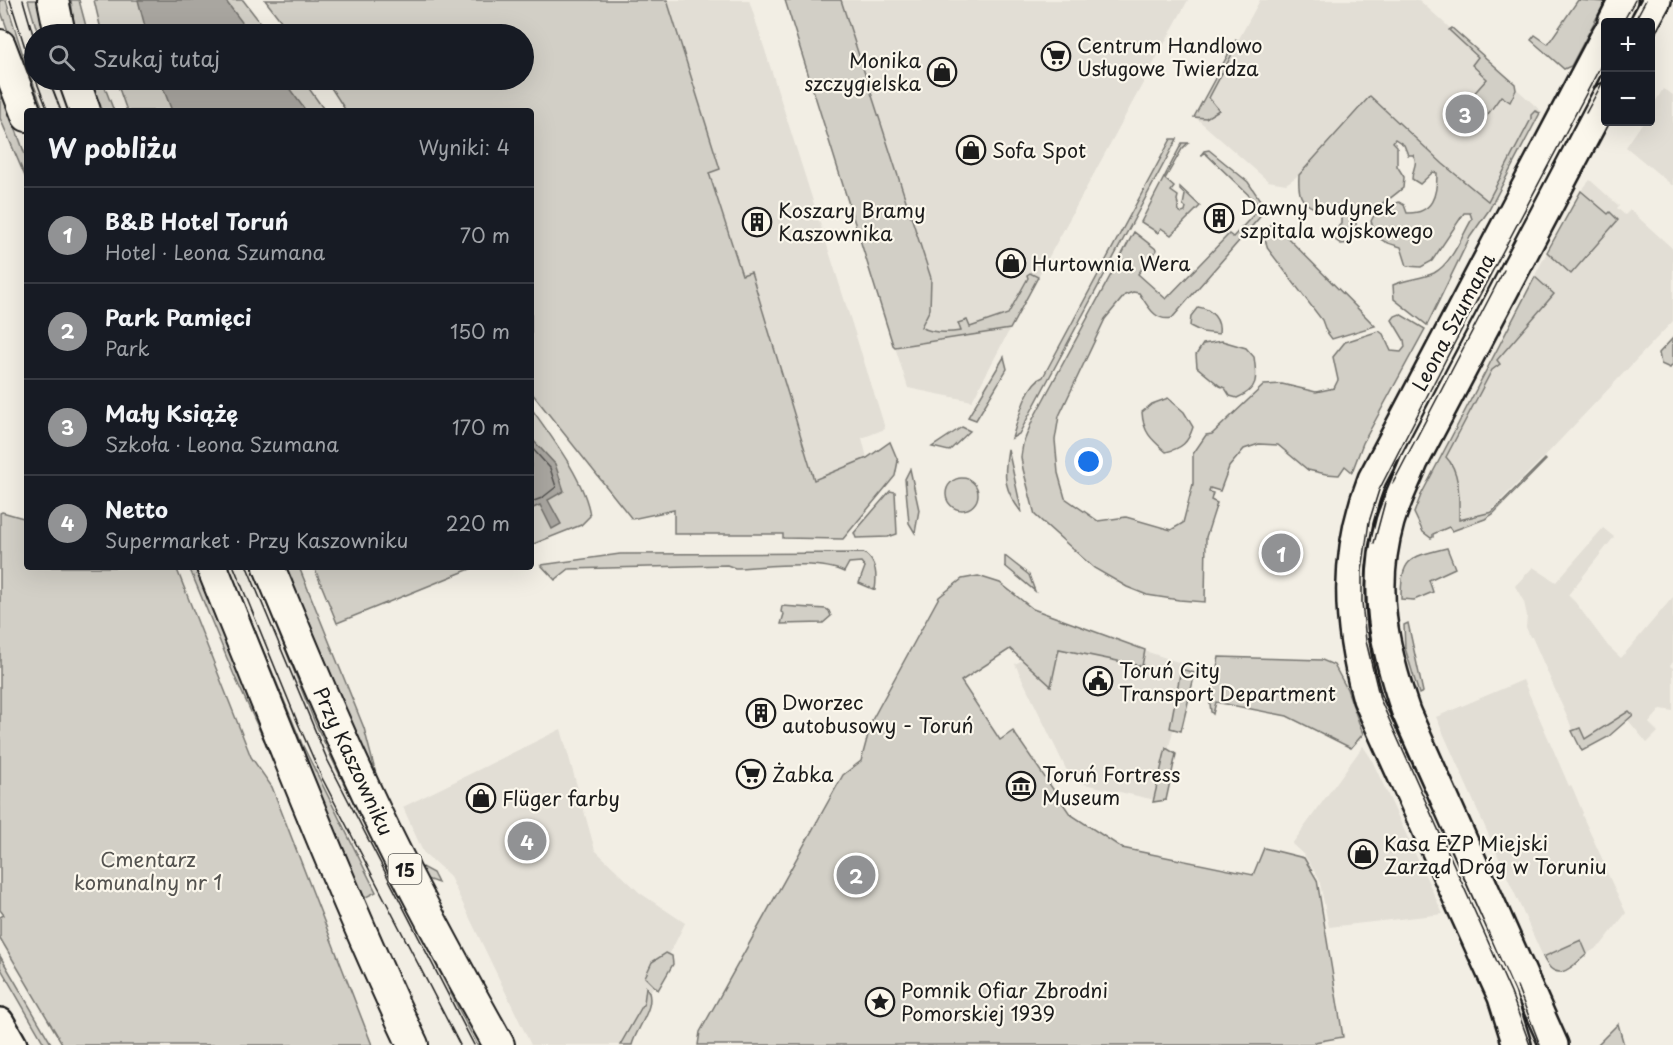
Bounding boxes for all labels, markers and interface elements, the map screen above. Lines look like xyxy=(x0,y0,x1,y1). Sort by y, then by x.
map controls xyxy=(1601,18,1655,126)
button: + xyxy=(1601,18,1655,72)
search box xyxy=(24,24,534,90)
place label: Centrum Handlowo Usługowe Twierdza xyxy=(1077,30,1263,83)
supermarket icon: Centrum Handlowo Usługowe Twierdza xyxy=(1040,40,1072,72)
icon: search xyxy=(45,41,78,74)
text: Szukaj tutaj xyxy=(93,41,220,74)
place label: Monika szczygielska xyxy=(805,45,922,98)
shop icon: Monika szczygielska xyxy=(926,56,958,88)
button: − xyxy=(1601,72,1655,126)
pin: 3 xyxy=(1446,92,1484,136)
text: W pobliżu xyxy=(48,128,177,167)
text: Wyniki: 4 xyxy=(418,132,510,162)
shop icon: Sofa Spot xyxy=(955,134,987,166)
place label: Sofa Spot xyxy=(992,135,1086,165)
place label: Dawny budynek szpitala wojskowego xyxy=(1240,192,1433,245)
place label: Koszary Bramy Kaszownika xyxy=(778,195,926,248)
building icon: Dawny budynek szpitala wojskowego xyxy=(1203,202,1235,234)
text: B&B Hotel Toruń xyxy=(105,204,288,237)
building icon: Koszary Bramy Kaszownika xyxy=(741,206,773,238)
text: 1 xyxy=(63,220,72,250)
text: 70 m xyxy=(460,220,510,250)
text: Hotel · Leona Szumana xyxy=(105,237,325,267)
shop icon: Hurtownia Wera xyxy=(995,247,1027,279)
street label: Leona Szumana xyxy=(1404,247,1502,396)
place label: Hurtownia Wera xyxy=(1032,248,1191,278)
text: Park Pamięci xyxy=(105,300,252,333)
text: 2 xyxy=(60,316,75,346)
text: 150 m xyxy=(450,316,510,346)
text: Park xyxy=(105,333,150,363)
text: Mały Książę xyxy=(105,396,238,429)
text: 3 xyxy=(61,412,74,442)
text: 170 m xyxy=(452,412,510,442)
text: Szkoła · Leona Szumana xyxy=(105,429,339,459)
your location xyxy=(1074,447,1103,476)
text: Netto xyxy=(105,492,168,525)
text: 4 xyxy=(61,508,74,538)
text: 220 m xyxy=(446,508,510,538)
text: Supermarket · Przy Kaszowniku xyxy=(105,525,409,555)
pin: 1 xyxy=(1262,530,1300,576)
place label: Toruń City Transport Department xyxy=(1119,655,1336,708)
public building icon: Toruń City Transport Department xyxy=(1082,665,1114,697)
street label: Przy Kaszowniku xyxy=(306,682,402,840)
place label: Dworzec autobusowy - Toruń xyxy=(782,687,974,740)
building icon: Dworzec autobusowy - Toruń xyxy=(745,697,777,729)
supermarket icon: Żabka xyxy=(735,758,767,790)
place label: Żabka xyxy=(772,759,834,789)
place label: Toruń Fortress Museum xyxy=(1042,759,1180,812)
museum icon: Toruń Fortress Museum xyxy=(1005,770,1037,802)
shop icon: Flüger farby xyxy=(465,782,497,814)
place label: Flüger farby xyxy=(502,783,620,813)
pin: 4 xyxy=(508,818,546,864)
place label: Kasa EZP Miejski Zarząd Dróg w Toruniu xyxy=(1384,828,1607,881)
shop icon: Kasa EZP Miejski Zarząd Dróg w Toruniu xyxy=(1347,838,1379,870)
park label: Cmentarz komunalny nr 1 xyxy=(74,844,222,897)
pin: 2 xyxy=(836,852,876,898)
road number: 15 xyxy=(388,854,422,884)
place label: Pomnik Ofiar Zbrodni Pomorskiej 1939 xyxy=(901,975,1108,1028)
place icon: Pomnik Ofiar Zbrodni Pomorskiej 1939 xyxy=(864,986,896,1018)

